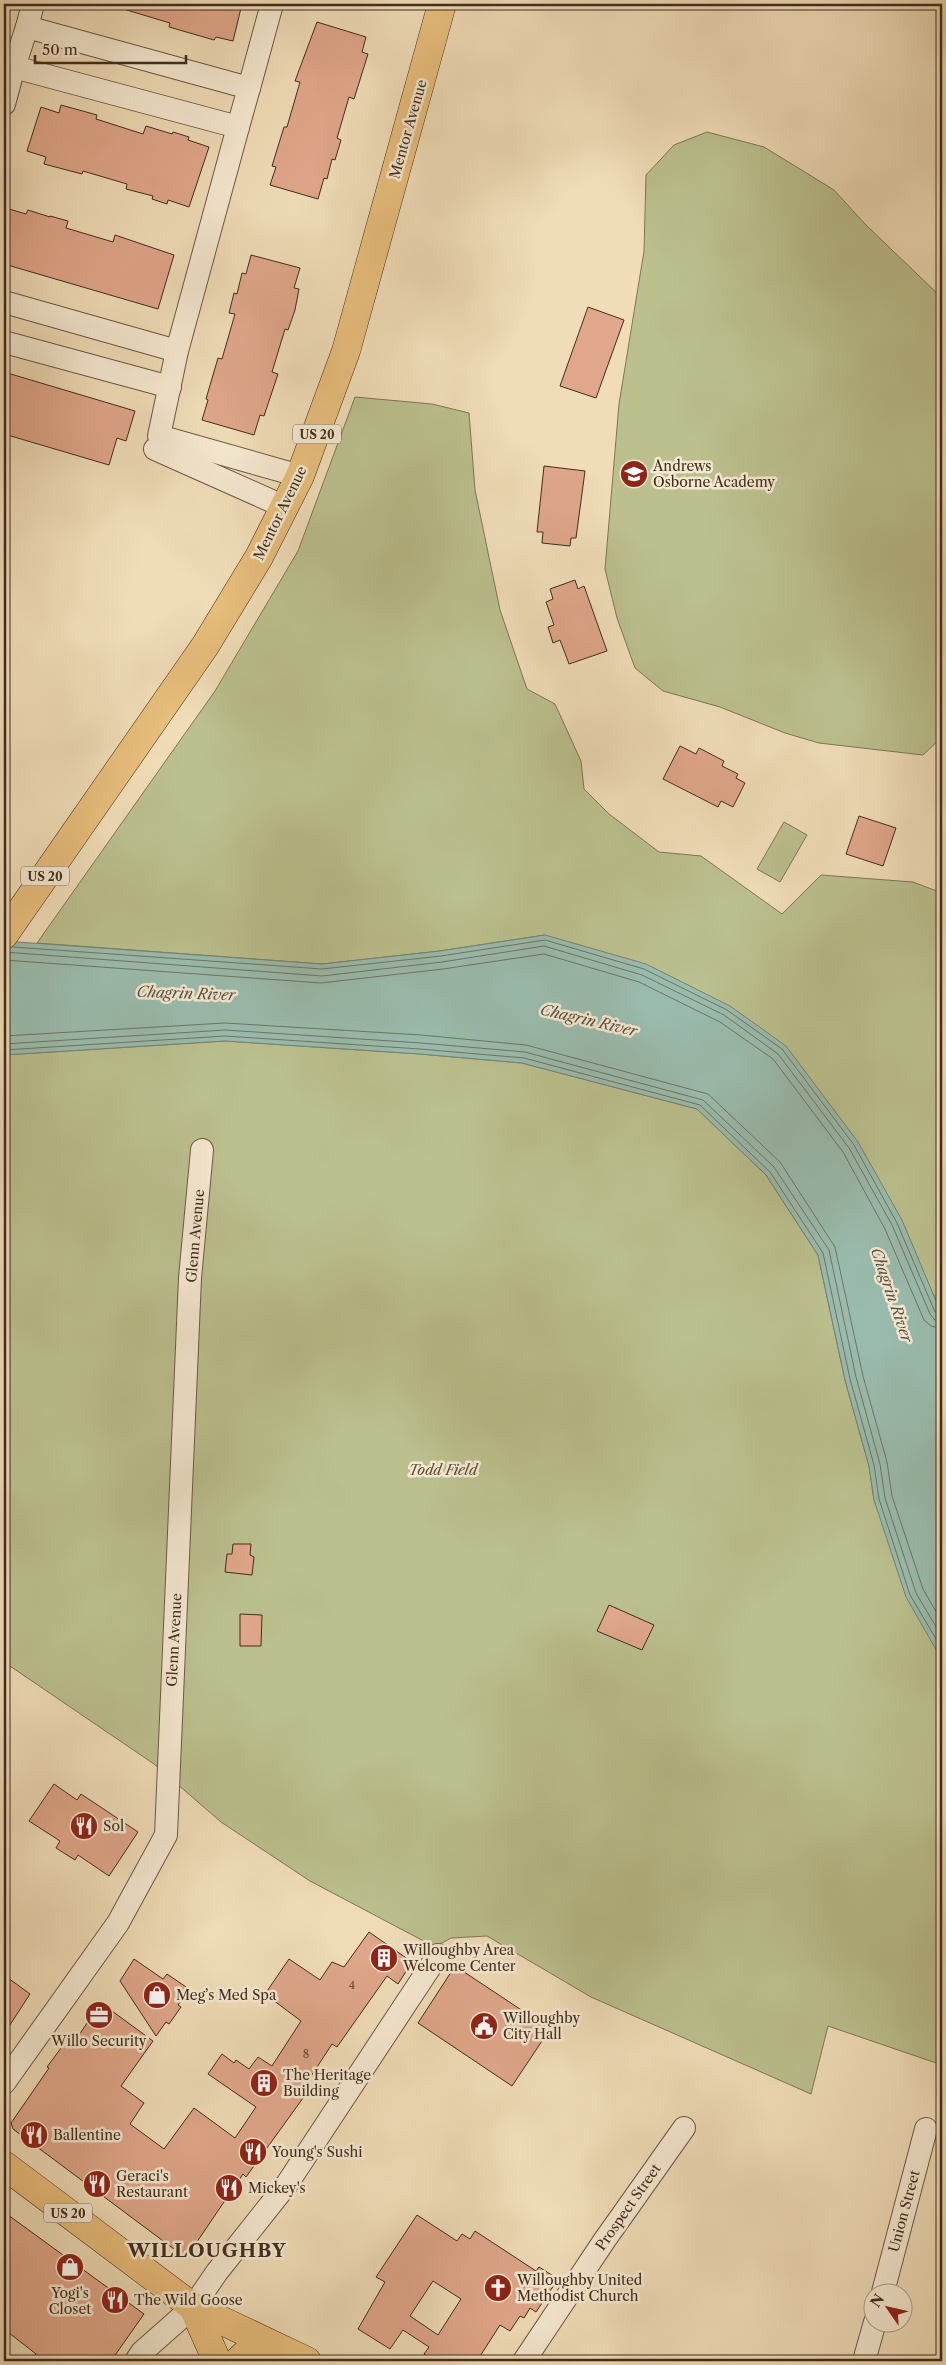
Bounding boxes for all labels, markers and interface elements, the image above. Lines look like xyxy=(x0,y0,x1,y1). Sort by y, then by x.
scale bar xyxy=(35,32,186,64)
text: 50 m xyxy=(42,40,78,59)
street label: Mentor Avenue xyxy=(385,77,431,181)
road number: US 20 xyxy=(293,424,341,444)
place label: Andrews Osborne Academy xyxy=(652,457,775,491)
school or university icon: Andrews Osborne Academy xyxy=(619,459,649,489)
street label: Mentor Avenue xyxy=(249,463,311,563)
road number: US 20 xyxy=(21,866,69,886)
water label: Chagrin River xyxy=(136,982,237,1004)
water label: Chagrin River xyxy=(539,1000,640,1041)
street label: Glenn Avenue xyxy=(182,1188,208,1283)
water label: Chagrin River xyxy=(867,1245,917,1346)
park label: Todd Field xyxy=(409,1461,479,1479)
street label: Glenn Avenue xyxy=(163,1593,185,1687)
restaurant icon: Sol xyxy=(69,1811,99,1841)
place label: Sol xyxy=(103,1817,124,1835)
place label: Willoughby Area Welcome Center xyxy=(402,1941,516,1975)
building icon: Willoughby Area Welcome Center xyxy=(369,1943,399,1973)
house number: 4 xyxy=(349,1978,355,1992)
shop icon: Meg’s Med Spa xyxy=(142,1980,172,2010)
place label: Meg’s Med Spa xyxy=(176,1986,277,2004)
office icon: Willo Security xyxy=(84,2000,114,2030)
place label: Willoughby City Hall xyxy=(502,2009,580,2043)
public building icon: Willoughby City Hall xyxy=(469,2011,499,2041)
place label: Willo Security xyxy=(50,2032,147,2050)
house number: 8 xyxy=(303,2047,309,2061)
place label: The Heritage Building xyxy=(283,2066,371,2100)
building icon: The Heritage Building xyxy=(249,2068,279,2098)
restaurant icon: Ballentine xyxy=(19,2120,49,2150)
place label: Ballentine xyxy=(53,2126,121,2144)
restaurant icon: Young's Sushi xyxy=(238,2137,268,2167)
place label: Young's Sushi xyxy=(271,2143,363,2161)
street label: Prospect Street xyxy=(591,2160,665,2254)
place label: Geraci's Restaurant xyxy=(116,2167,188,2201)
street label: Union Street xyxy=(884,2168,924,2254)
restaurant icon: Geraci's Restaurant xyxy=(82,2169,112,2199)
restaurant icon: Mickey's xyxy=(214,2173,244,2203)
place label: Mickey's xyxy=(248,2179,306,2197)
road number: US 20 xyxy=(44,2204,92,2222)
district label: WILLOUGHBY xyxy=(126,2239,287,2262)
shop icon: Yogi's Closet xyxy=(55,2252,85,2282)
place label: Willoughby United Methodist Church xyxy=(516,2271,643,2305)
church icon: Willoughby United Methodist Church xyxy=(483,2273,513,2303)
north arrow xyxy=(864,2282,914,2332)
place label: Yogi's Closet xyxy=(49,2284,91,2318)
restaurant icon: The Wild Goose xyxy=(100,2285,130,2315)
place label: The Wild Goose xyxy=(134,2291,243,2309)
text: N xyxy=(866,2291,888,2311)

